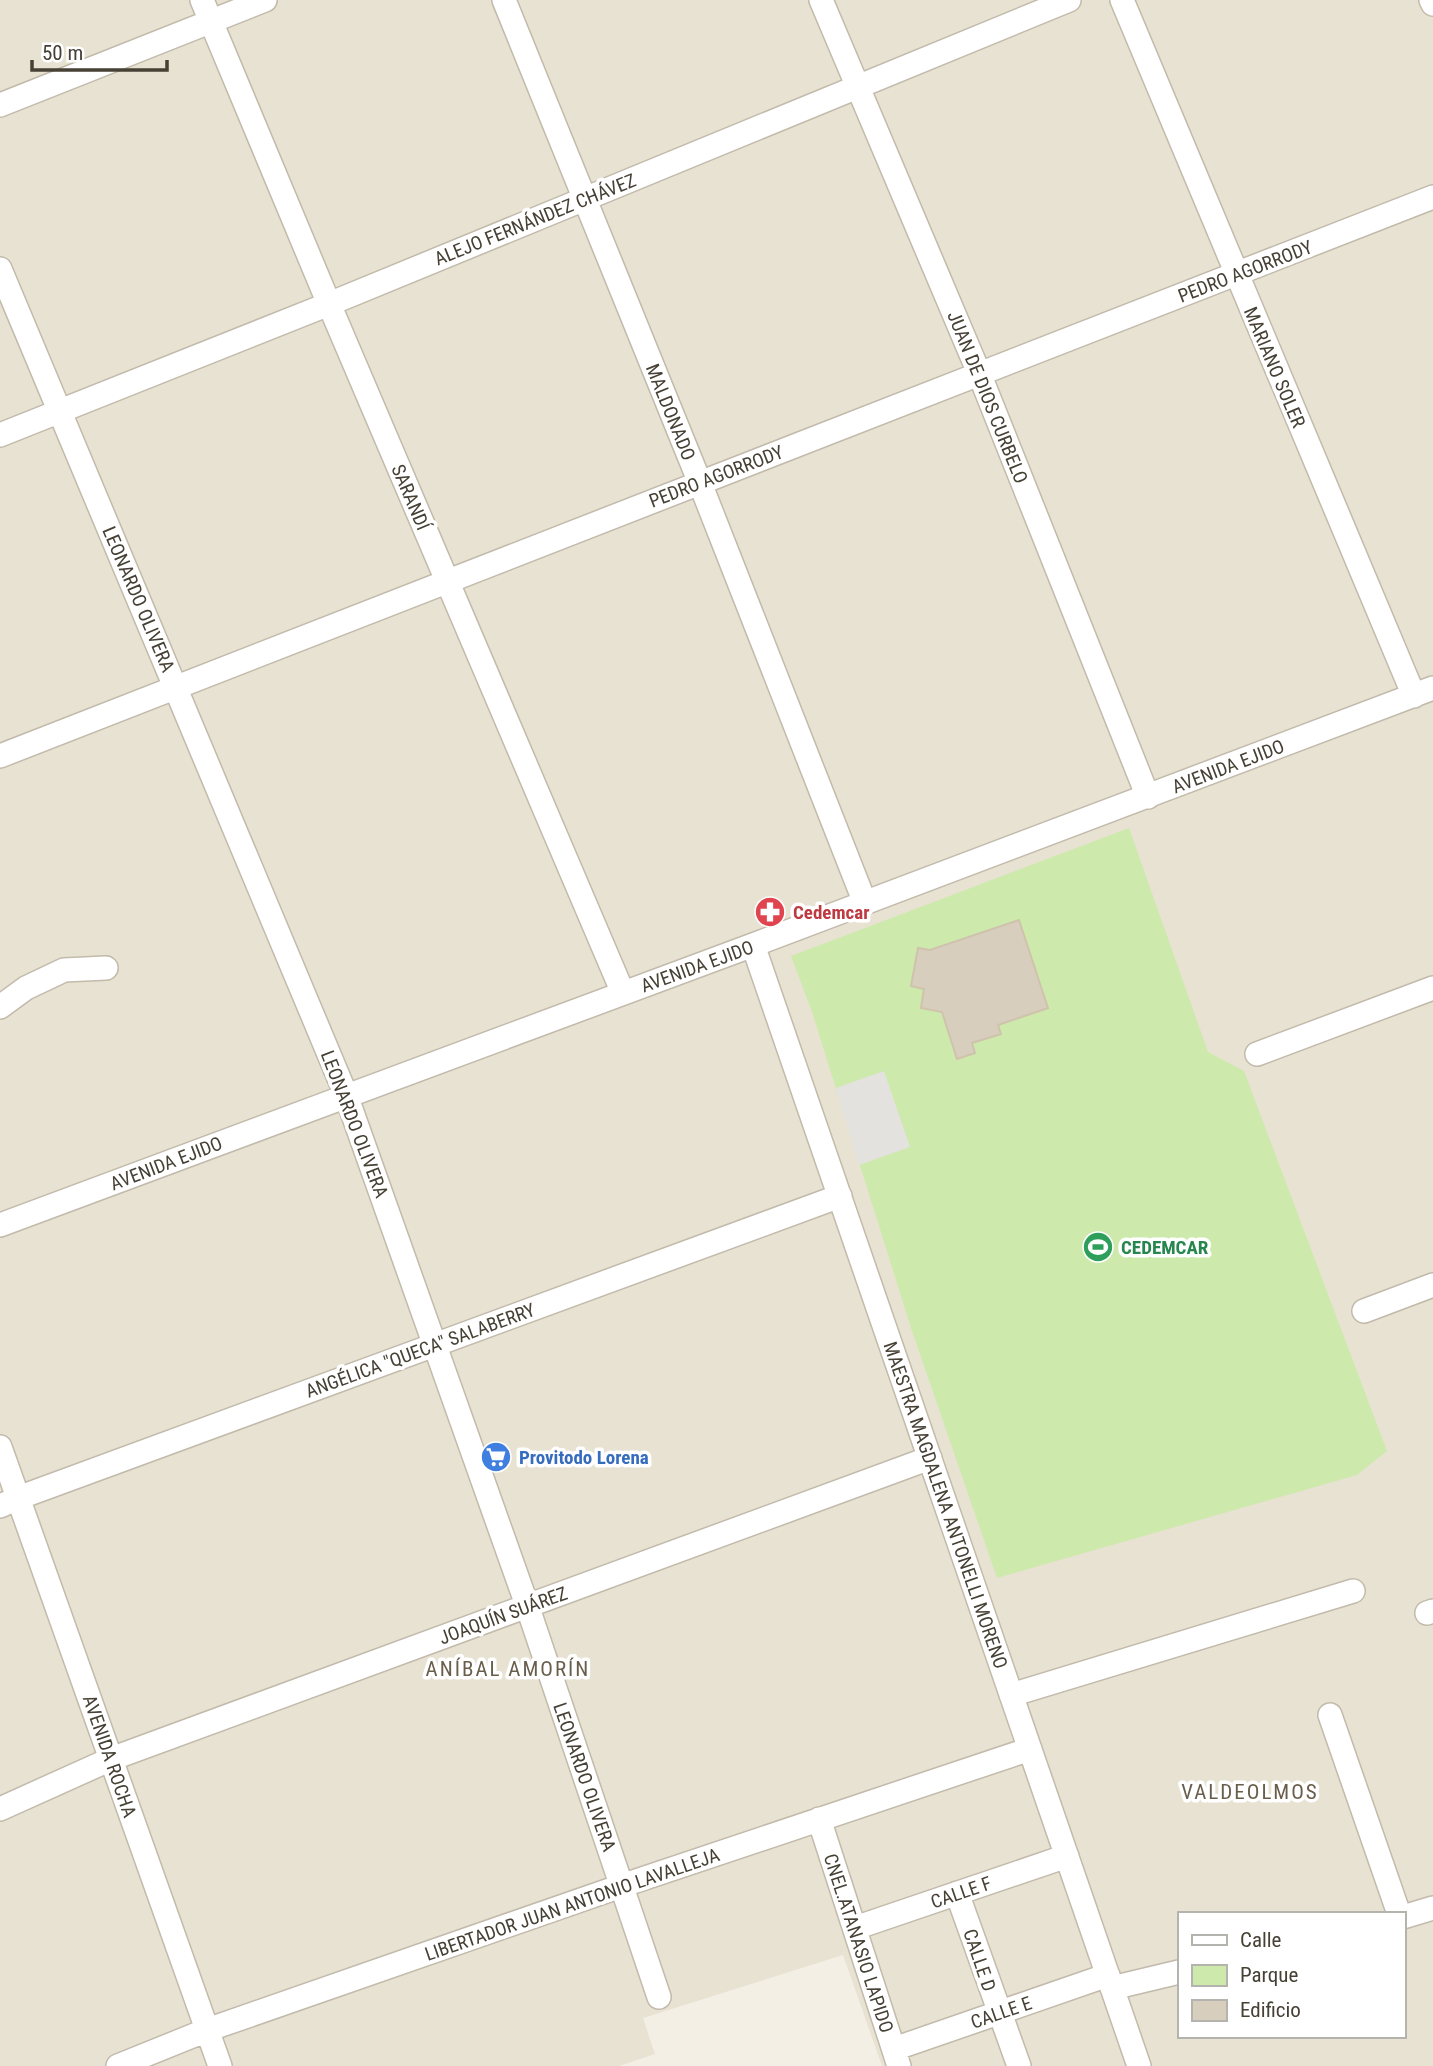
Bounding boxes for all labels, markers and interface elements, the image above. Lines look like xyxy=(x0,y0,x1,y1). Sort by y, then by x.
scale bar xyxy=(32,28,166,72)
text: 50 m xyxy=(42,41,83,65)
street label: ALEJO FERNÁNDEZ CHÁVEZ xyxy=(431,168,639,270)
street label: PEDRO AGORRODY xyxy=(1175,235,1316,308)
street label: MARIANO SOLER xyxy=(1239,303,1310,431)
street label: JUAN DE DIOS CURBELO xyxy=(942,308,1033,487)
street label: MALDONADO xyxy=(641,361,700,464)
street label: PEDRO AGORRODY xyxy=(646,440,787,513)
street label: SARANDÍ xyxy=(386,461,435,535)
street label: LEONARDO OLIVERA xyxy=(98,523,180,675)
street label: AVENIDA EJIDO xyxy=(1169,735,1288,798)
pharmacy icon: Cedemcar xyxy=(753,895,787,929)
place label: Cedemcar xyxy=(793,901,870,924)
street label: AVENIDA EJIDO xyxy=(638,935,757,998)
street label: LEONARDO OLIVERA xyxy=(316,1047,393,1201)
street label: AVENIDA EJIDO xyxy=(107,1132,226,1195)
sports icon: CEDEMCAR xyxy=(1081,1230,1115,1264)
place label: CEDEMCAR xyxy=(1121,1236,1209,1259)
street label: ANGÉLICA "QUECA" SALABERRY xyxy=(302,1298,538,1403)
street label: MAESTRA MAGDALENA ANTONELLI MORENO xyxy=(879,1339,1012,1672)
supermarket icon: Provitodo Lorena xyxy=(479,1440,513,1474)
place label: Provitodo Lorena xyxy=(519,1446,649,1469)
street label: JOAQUÍN SUÁREZ xyxy=(436,1582,571,1649)
district label: ANÍBAL AMORÍN xyxy=(426,1657,590,1681)
street label: AVENIDA ROCHA xyxy=(78,1692,141,1820)
street label: LEONARDO OLIVERA xyxy=(548,1700,621,1855)
district label: VALDEOLMOS xyxy=(1181,1780,1319,1804)
street label: LIBERTADOR JUAN ANTONIO LAVALLEJA xyxy=(422,1843,723,1966)
street label: CNEL.ATANASIO LAPIDO xyxy=(819,1851,898,2036)
street label: CALLE F xyxy=(928,1871,995,1914)
legend xyxy=(1178,1912,1405,2038)
street label: CALLE D xyxy=(958,1926,1001,1994)
text: Calle xyxy=(1240,1928,1282,1952)
text: Parque xyxy=(1240,1963,1298,1987)
street label: CALLE E xyxy=(968,1991,1035,2034)
text: Edificio xyxy=(1240,1998,1301,2022)

